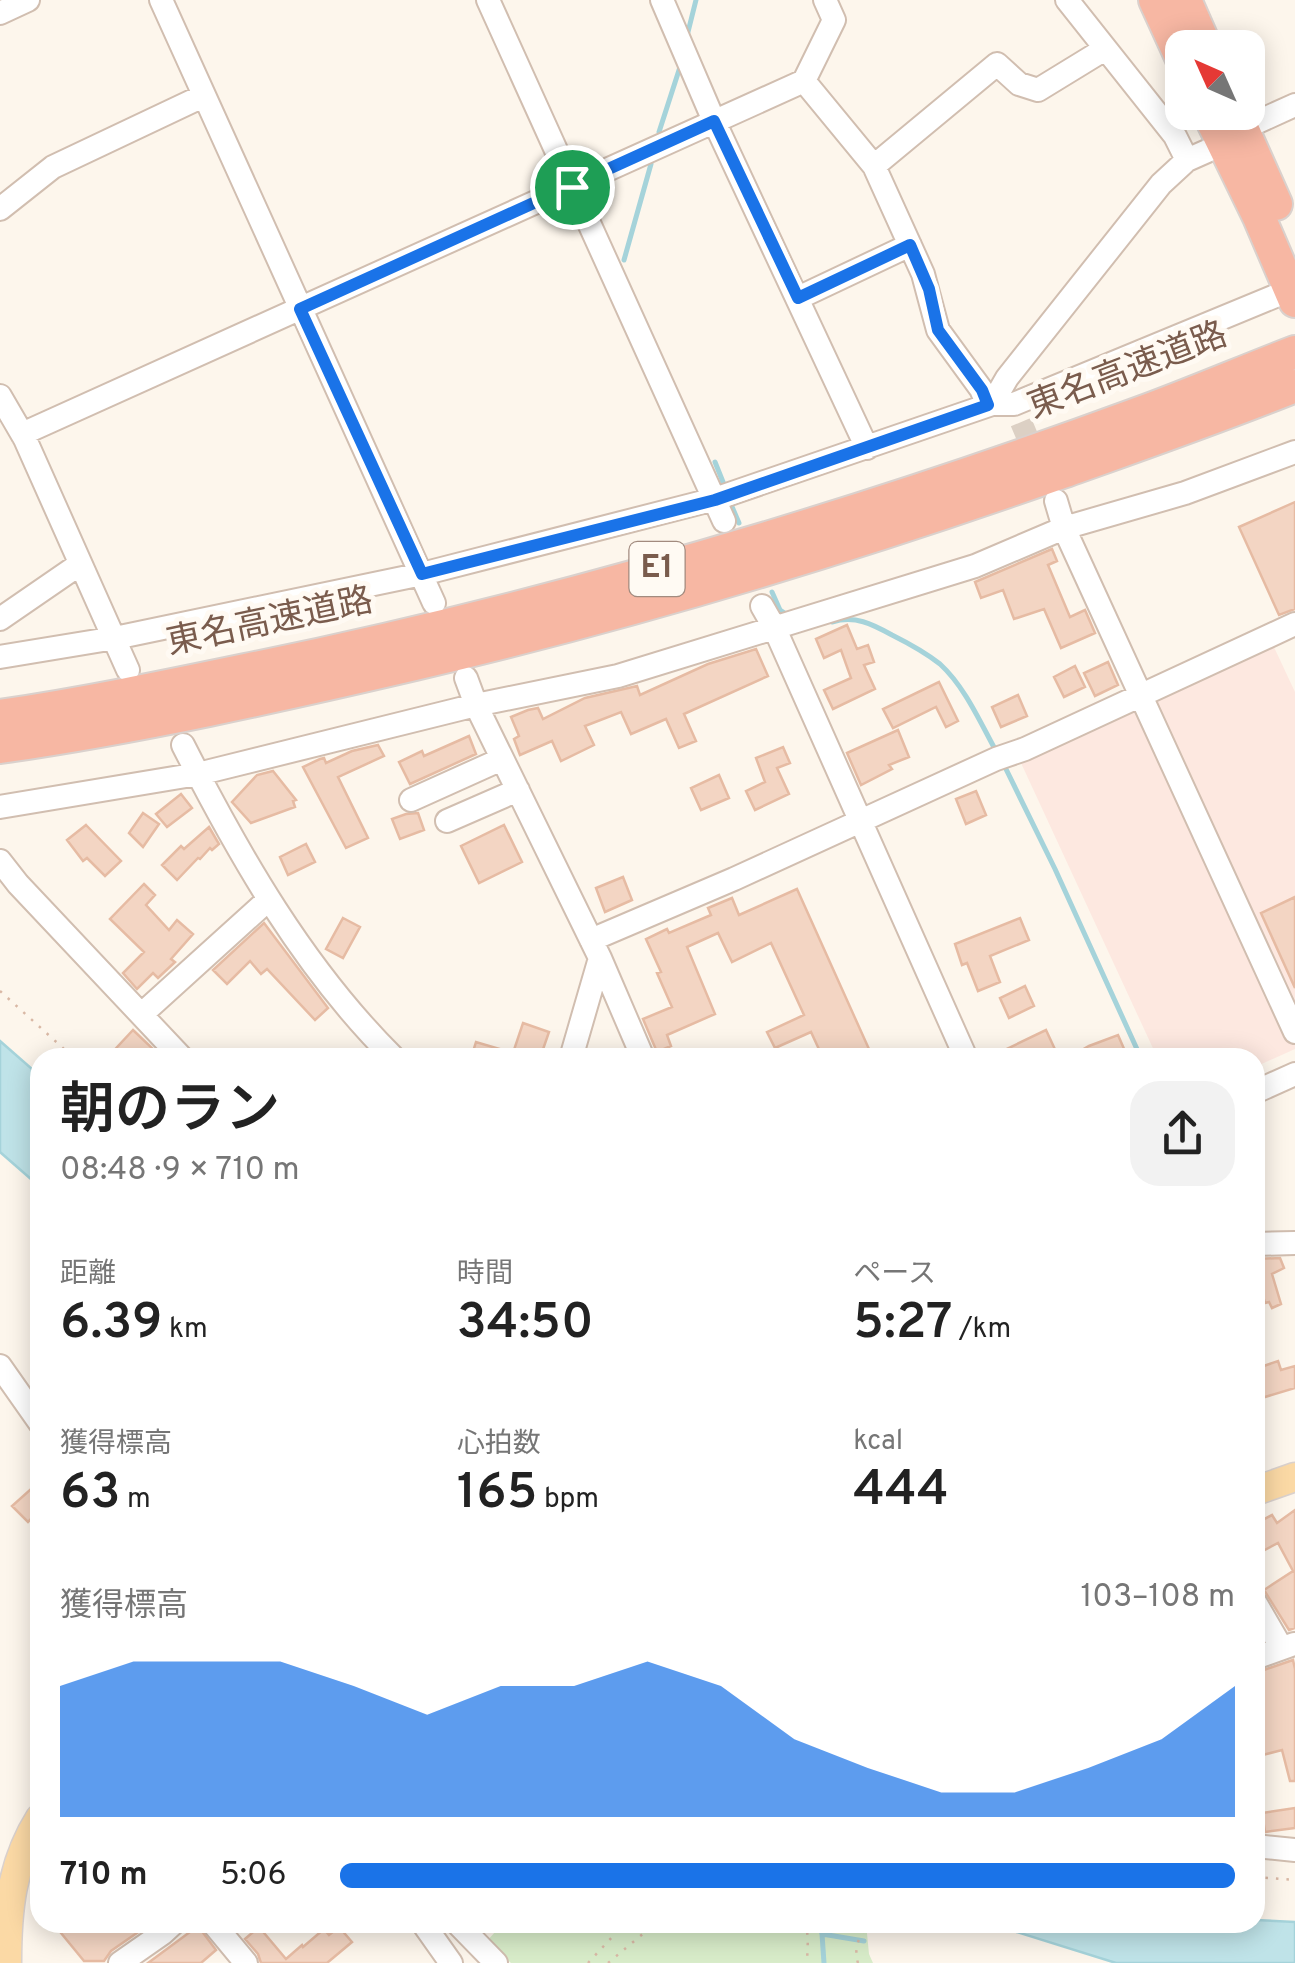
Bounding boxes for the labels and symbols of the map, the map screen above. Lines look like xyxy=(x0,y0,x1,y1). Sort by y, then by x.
north arrow xyxy=(1165,30,1265,130)
pin xyxy=(530,145,615,230)
street label: 東名高速道路 xyxy=(1022,314,1234,430)
road number: E1 xyxy=(630,542,684,596)
street label: 東名高速道路 xyxy=(163,580,377,666)

